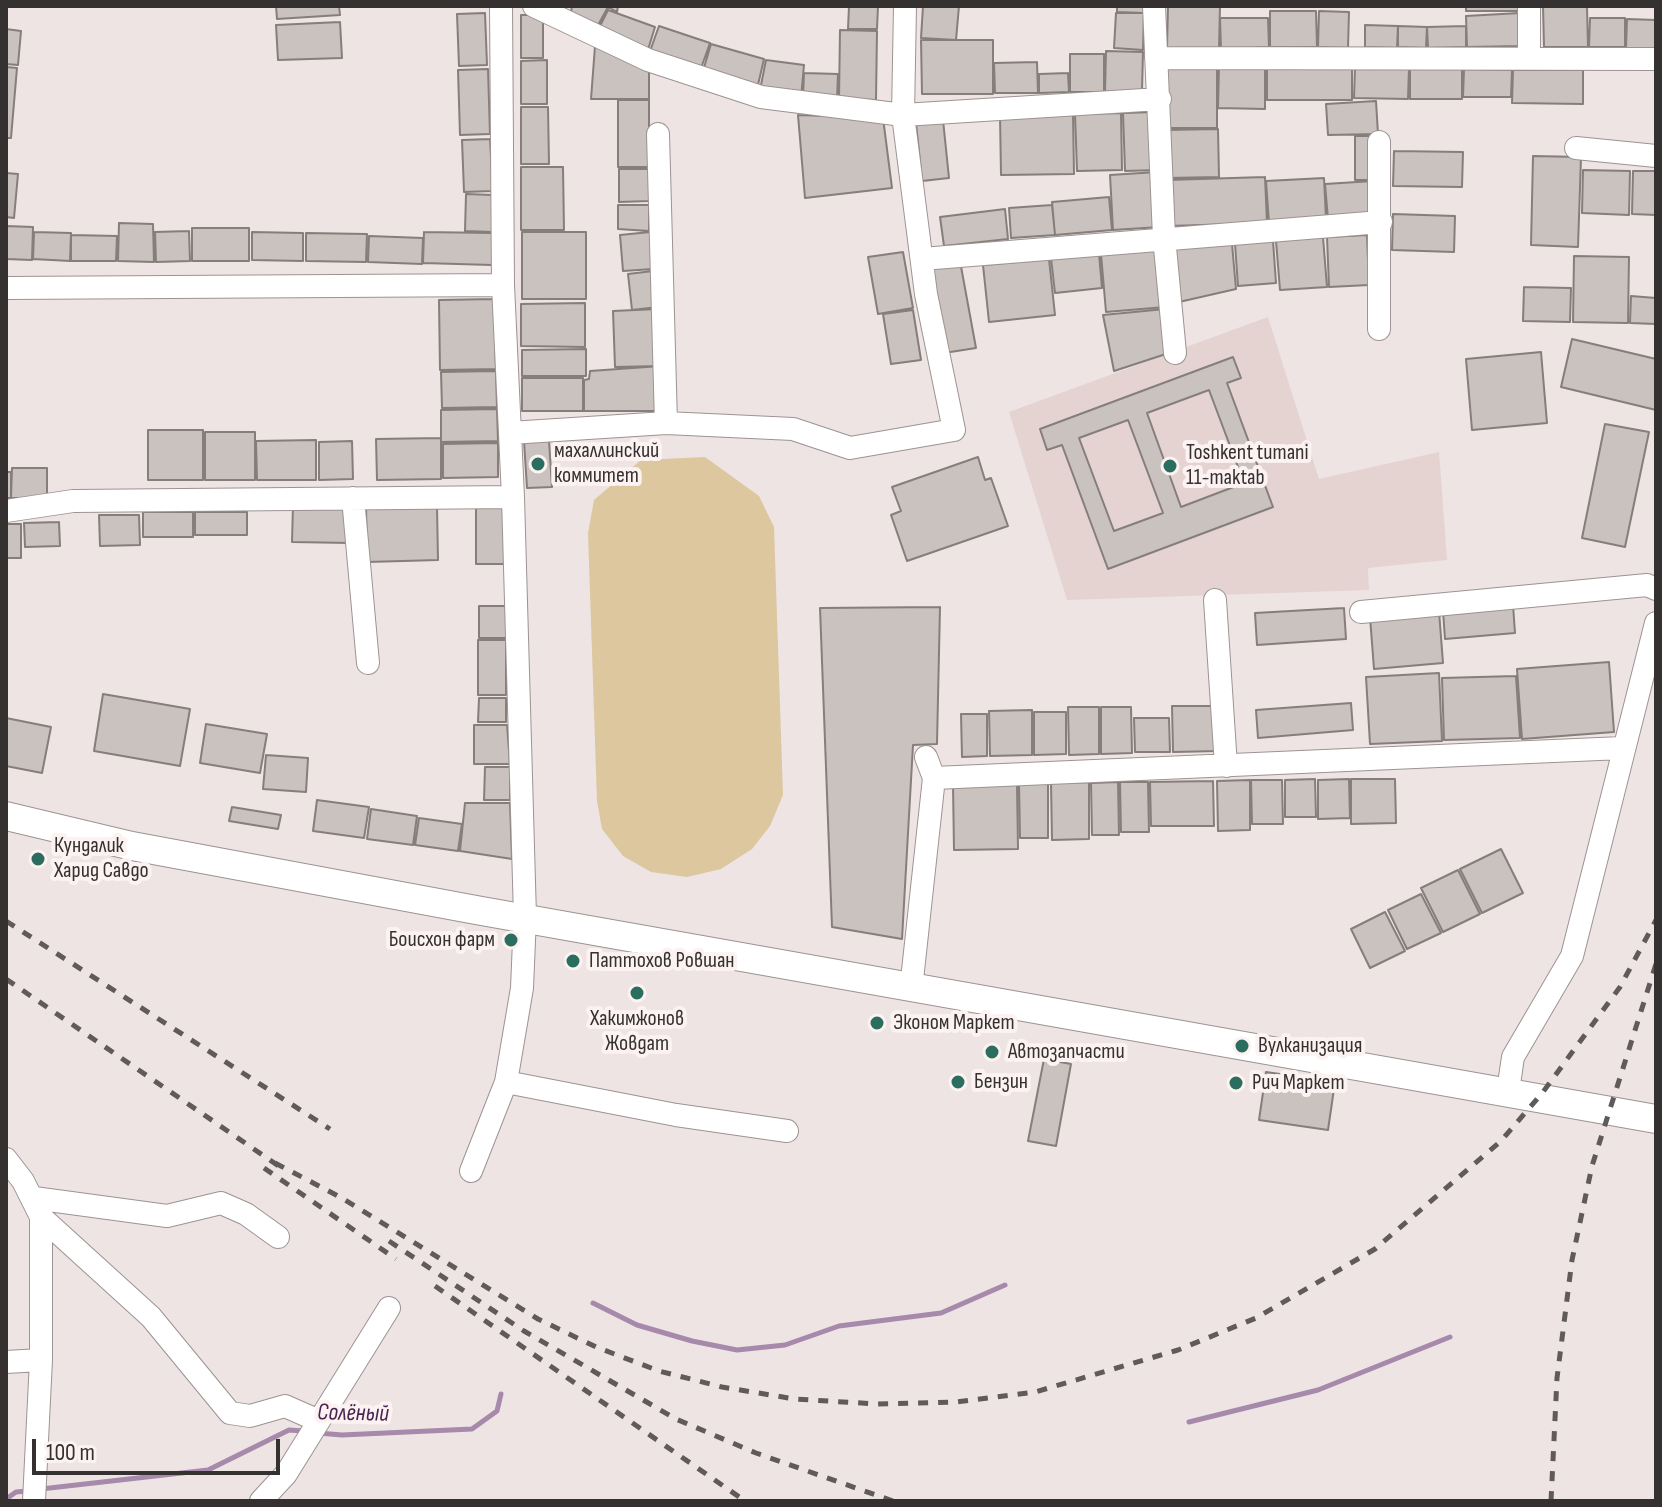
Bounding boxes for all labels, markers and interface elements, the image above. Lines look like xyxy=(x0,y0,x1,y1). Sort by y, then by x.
place label: махаллинский коммитет xyxy=(554,438,659,490)
place label: Toshkent tumani 11-maktab xyxy=(1186,440,1309,492)
marker: махаллинский коммитет xyxy=(529,455,547,473)
marker: Toshkent tumani 11-maktab xyxy=(1161,457,1179,475)
place label: Кундалик Харид Савдо xyxy=(54,833,149,884)
marker: Кундалик Харид Савдо xyxy=(29,850,47,868)
place label: Боисхон фарм xyxy=(389,927,495,953)
marker: Боисхон фарм xyxy=(502,931,520,949)
place label: Паттохов Ровшан xyxy=(589,948,735,974)
marker: Паттохов Ровшан xyxy=(564,952,582,970)
marker: Хакимжонов Жовдат xyxy=(628,984,646,1002)
place label: Хакимжонов Жовдат xyxy=(590,1006,684,1058)
place label: Эконом Маркет xyxy=(893,1010,1015,1036)
marker: Эконом Маркет xyxy=(868,1014,886,1032)
place label: Вулканизация xyxy=(1258,1033,1362,1059)
marker: Вулканизация xyxy=(1233,1037,1251,1055)
place label: Автозапчасти xyxy=(1008,1039,1125,1065)
marker: Автозапчасти xyxy=(983,1043,1001,1061)
place label: Бензин xyxy=(974,1069,1028,1095)
place label: Рич Маркет xyxy=(1252,1070,1345,1096)
marker: Бензин xyxy=(949,1073,967,1091)
marker: Рич Маркет xyxy=(1227,1074,1245,1092)
water label: Солёный xyxy=(317,1399,389,1429)
scale bar xyxy=(36,1423,284,1473)
text: 100 m xyxy=(46,1438,95,1467)

